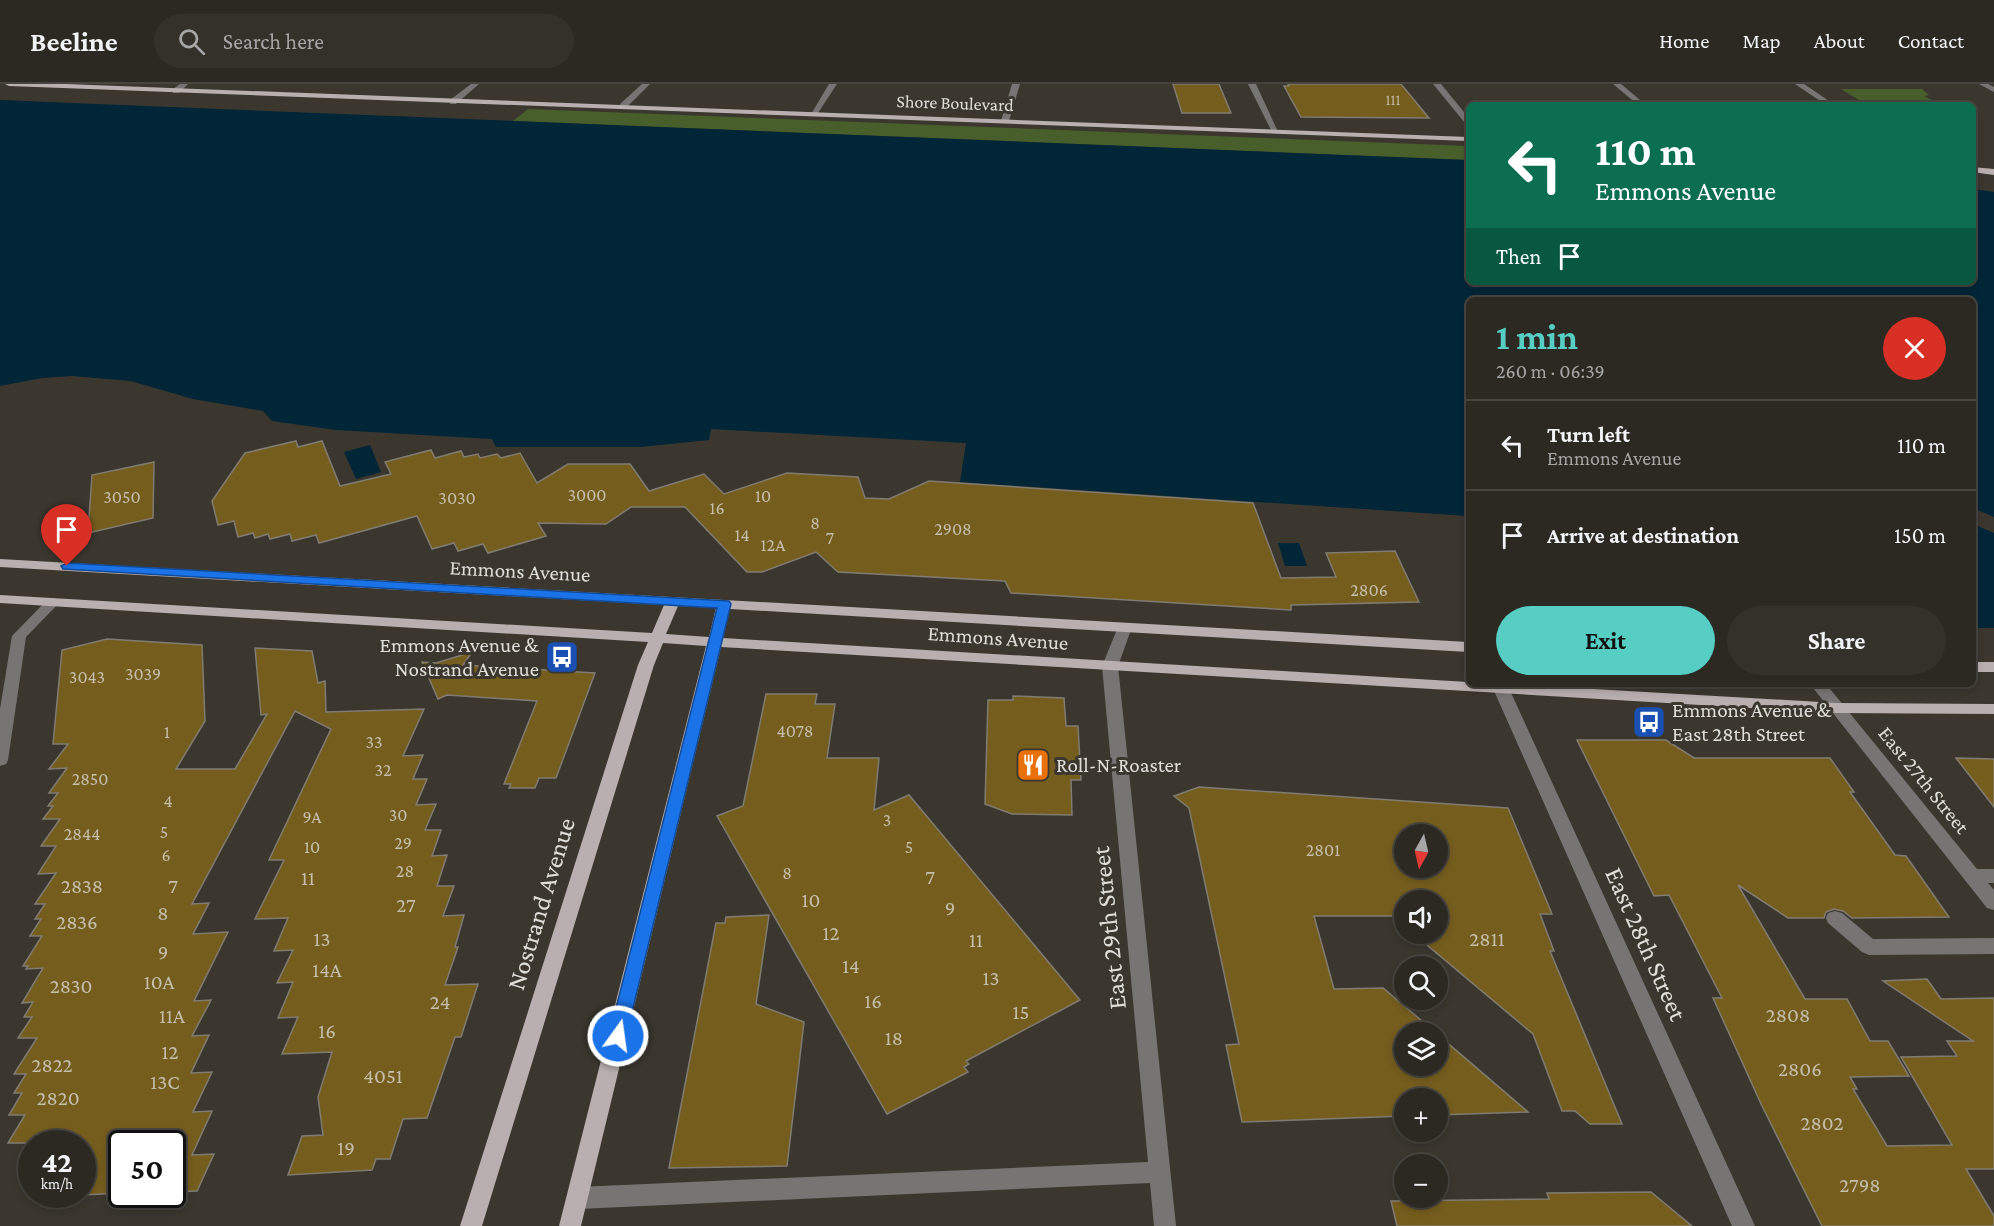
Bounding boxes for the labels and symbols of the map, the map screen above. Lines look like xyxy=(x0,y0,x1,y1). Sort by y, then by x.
street label: Shore Boulevard xyxy=(896,91,1014,115)
house number: 111 xyxy=(1386,92,1400,108)
house number: 3000 xyxy=(567,485,607,505)
house number: 10 xyxy=(755,486,771,506)
house number: 3050 xyxy=(103,487,141,507)
house number: 3030 xyxy=(438,488,476,508)
house number: 16 xyxy=(709,498,725,518)
pin xyxy=(41,504,92,566)
house number: 8 xyxy=(810,513,820,533)
house number: 2908 xyxy=(934,519,972,539)
house number: 14 xyxy=(734,525,750,545)
house number: 7 xyxy=(826,528,834,548)
house number: 12A xyxy=(761,535,786,555)
street label: Emmons Avenue xyxy=(449,555,591,587)
house number: 2806 xyxy=(1350,580,1388,600)
street label: Emmons Avenue xyxy=(927,621,1069,655)
place label: Emmons Avenue & Nostrand Avenue xyxy=(380,633,539,681)
bus stop icon: Emmons Avenue & Nostrand Avenue xyxy=(544,639,580,675)
house number: 3039 xyxy=(125,664,161,684)
house number: 3043 xyxy=(69,667,105,687)
place label: Emmons Avenue & East 28th Street xyxy=(1672,698,1832,746)
bus stop icon: Emmons Avenue & East 28th Street xyxy=(1631,704,1667,740)
house number: 4078 xyxy=(777,721,813,741)
house number: 1 xyxy=(164,722,170,742)
street label: East 27th Street xyxy=(1873,722,1975,839)
house number: 33 xyxy=(366,732,383,752)
restaurant icon: Roll-N-Roaster xyxy=(1015,747,1051,783)
place label: Roll-N-Roaster xyxy=(1056,753,1182,777)
house number: 32 xyxy=(374,760,392,780)
house number: 2850 xyxy=(72,769,108,789)
house number: 4 xyxy=(163,791,173,811)
house number: 30 xyxy=(389,805,407,825)
house number: 9A xyxy=(302,807,322,827)
house number: 3 xyxy=(883,810,891,830)
street label: Nostrand Avenue xyxy=(501,814,581,994)
house number: 5 xyxy=(160,822,168,842)
house number: 2844 xyxy=(64,824,100,844)
north arrow xyxy=(1394,824,1448,878)
house number: 29 xyxy=(394,833,412,853)
house number: 10 xyxy=(304,837,320,857)
house number: 5 xyxy=(905,837,913,857)
house number: 2801 xyxy=(1306,840,1340,860)
house number: 6 xyxy=(161,845,171,865)
street label: East 29th Street xyxy=(1086,845,1132,1011)
house number: 28 xyxy=(396,861,414,881)
house number: 8 xyxy=(782,863,792,883)
street label: East 28th Street xyxy=(1599,863,1693,1025)
house number: 7 xyxy=(925,865,935,889)
house number: 11 xyxy=(301,866,315,890)
house number: 2838 xyxy=(61,874,103,898)
house number: 7 xyxy=(168,874,178,898)
house number: 10 xyxy=(802,888,820,912)
house number: 27 xyxy=(396,893,416,917)
house number: 9 xyxy=(945,896,955,920)
house number: 8 xyxy=(157,901,169,925)
house number: 2836 xyxy=(56,910,98,934)
house number: 12 xyxy=(823,921,839,945)
house number: 13 xyxy=(314,927,330,951)
house number: 2811 xyxy=(1469,927,1505,951)
house number: 11 xyxy=(969,928,983,952)
house number: 9 xyxy=(158,940,168,964)
house number: 14 xyxy=(842,954,860,978)
house number: 14A xyxy=(312,958,342,982)
house number: 13 xyxy=(983,966,999,990)
house number: 10A xyxy=(144,970,174,994)
house number: 2830 xyxy=(50,974,92,998)
house number: 16 xyxy=(864,989,882,1013)
house number: 24 xyxy=(430,990,450,1014)
house number: 15 xyxy=(1013,1000,1029,1024)
house number: 2808 xyxy=(1766,1003,1810,1027)
house number: 11A xyxy=(159,1004,185,1028)
position arrow xyxy=(586,1004,650,1068)
house number: 16 xyxy=(318,1019,336,1043)
house number: 18 xyxy=(885,1026,903,1050)
house number: 12 xyxy=(162,1040,178,1064)
house number: 2822 xyxy=(31,1053,73,1077)
house number: 2806 xyxy=(1778,1057,1822,1081)
house number: 4051 xyxy=(363,1064,403,1088)
house number: 13C xyxy=(150,1070,180,1094)
house number: 2820 xyxy=(36,1086,80,1110)
house number: 2802 xyxy=(1801,1111,1843,1135)
speed limit sign: 50 xyxy=(108,1130,186,1208)
house number: 19 xyxy=(337,1136,355,1160)
house number: 2798 xyxy=(1839,1173,1881,1197)

